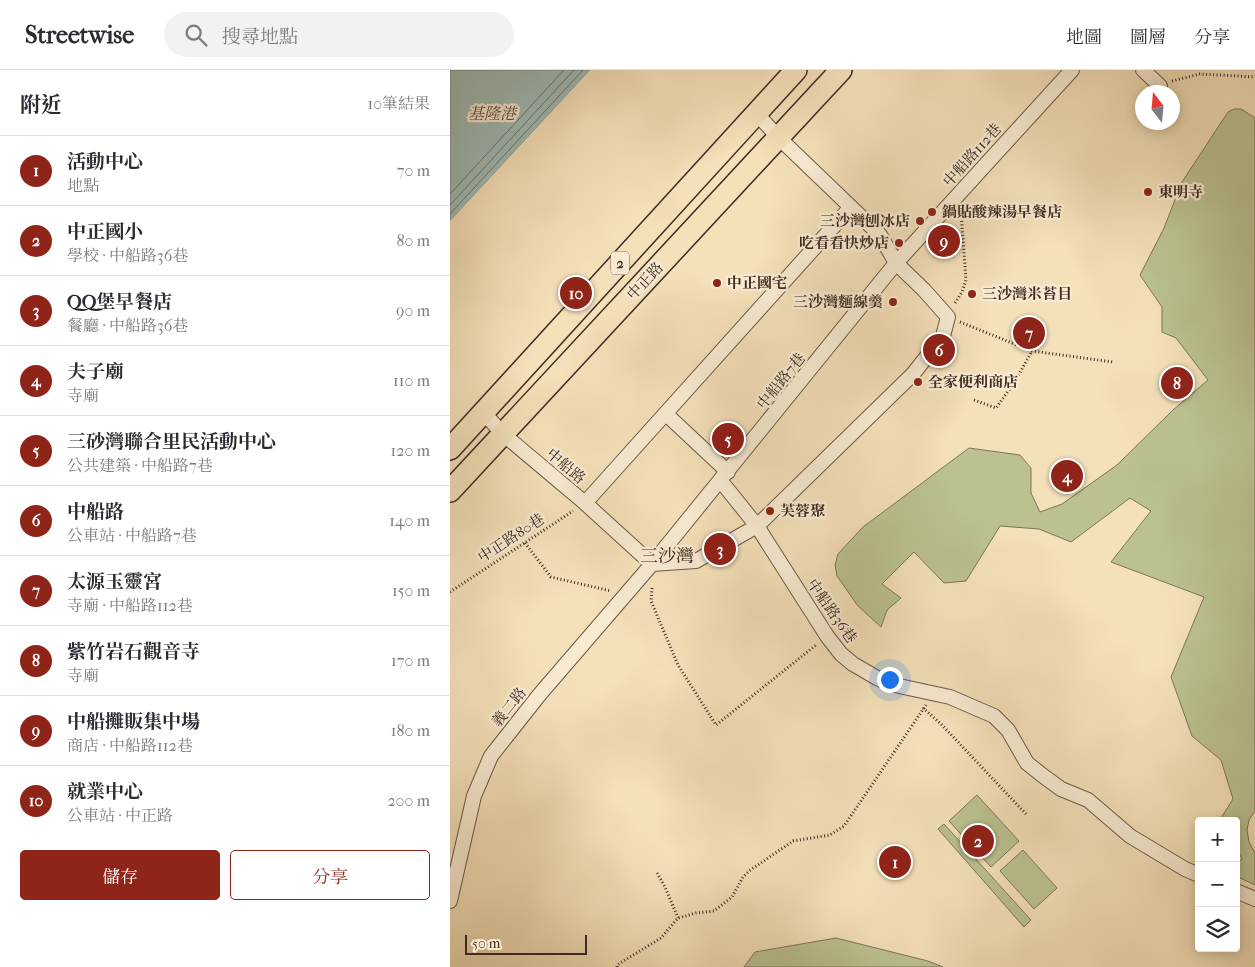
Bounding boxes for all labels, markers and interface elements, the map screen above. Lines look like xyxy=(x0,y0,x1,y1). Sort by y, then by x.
search box xyxy=(164,12,514,57)
text: Streetwise xyxy=(25,21,134,49)
icon: search xyxy=(182,21,210,49)
text: 搜尋地點 xyxy=(222,26,298,48)
text: 地圖 xyxy=(1066,27,1102,48)
text: 圖層 xyxy=(1130,27,1166,48)
text: 分享 xyxy=(1194,27,1230,48)
north arrow xyxy=(1135,85,1180,130)
text: 附近 xyxy=(20,93,62,117)
text: 10筆結果 xyxy=(368,94,430,113)
water label: 基隆港 xyxy=(468,104,518,123)
street label: 中船路112巷 xyxy=(939,120,1005,190)
text: 活動中心 xyxy=(67,151,143,173)
text: 1 xyxy=(33,161,39,180)
text: 70 m xyxy=(397,161,430,180)
text: 地點 xyxy=(67,176,99,195)
place label: 東明寺 xyxy=(1158,183,1203,201)
marker: 東明寺 xyxy=(1142,186,1154,198)
place label: 鍋貼酸辣湯早餐店 xyxy=(942,203,1062,221)
marker: 鍋貼酸辣湯早餐店 xyxy=(926,206,938,218)
place label: 三沙灣刨冰店 xyxy=(820,212,910,230)
marker: 三沙灣刨冰店 xyxy=(914,215,926,227)
text: 中正國小 xyxy=(67,221,143,243)
pin: 9 xyxy=(928,222,960,260)
text: 2 xyxy=(32,231,40,250)
text: 80 m xyxy=(396,231,430,250)
place label: 吃看看快炒店 xyxy=(799,234,889,252)
marker: 吃看看快炒店 xyxy=(893,237,905,249)
text: 學校 · 中船路36巷 xyxy=(67,246,188,265)
road number: 2 xyxy=(611,252,629,274)
street label: 中正路 xyxy=(623,258,667,304)
pin: 10 xyxy=(560,274,592,312)
place label: 中正國宅 xyxy=(727,274,787,292)
marker: 中正國宅 xyxy=(711,277,723,289)
place label: 三沙灣米苔目 xyxy=(982,285,1072,303)
marker: 三沙灣米苔目 xyxy=(966,288,978,300)
text: QQ堡早餐店 xyxy=(67,291,172,313)
place label: 三沙灣麵線羹 xyxy=(793,293,883,311)
marker: 三沙灣麵線羹 xyxy=(887,296,899,308)
text: 3 xyxy=(33,301,39,320)
text: 90 m xyxy=(396,301,430,320)
pin: 7 xyxy=(1013,314,1045,352)
text: 餐廳 · 中船路36巷 xyxy=(67,316,188,335)
pin: 6 xyxy=(923,331,955,369)
street label: 中船路7巷 xyxy=(753,349,809,413)
text: 夫子廟 xyxy=(67,361,124,383)
pin: 8 xyxy=(1161,364,1193,402)
text: 4 xyxy=(31,371,41,390)
text: 110 m xyxy=(393,371,430,390)
place label: 全家便利商店 xyxy=(928,373,1018,391)
marker: 全家便利商店 xyxy=(912,376,924,388)
text: 寺廟 xyxy=(67,386,99,405)
pin: 5 xyxy=(712,420,744,458)
text: 三砂灣聯合里民活動中心 xyxy=(67,431,276,453)
text: 5 xyxy=(33,441,39,460)
text: 120 m xyxy=(391,441,430,460)
street label: 中船路 xyxy=(543,445,589,487)
text: 公共建築 · 中船路7巷 xyxy=(67,456,213,475)
pin: 4 xyxy=(1051,457,1083,495)
text: 中船路 xyxy=(67,501,124,523)
place label: 芙蓉聚 xyxy=(780,502,826,520)
marker: 芙蓉聚 xyxy=(764,505,776,517)
street label: 中正路80巷 xyxy=(474,510,548,566)
text: 6 xyxy=(32,511,40,530)
text: 140 m xyxy=(389,511,430,530)
text: 公車站 · 中船路7巷 xyxy=(67,526,197,545)
pin: 3 xyxy=(704,530,736,568)
district label: 三沙灣 xyxy=(640,546,694,567)
text: 太源玉靈宮 xyxy=(67,571,162,593)
street label: 中船路36巷 xyxy=(803,575,861,647)
text: 7 xyxy=(32,581,40,600)
text: 150 m xyxy=(392,581,430,600)
text: 寺廟 · 中船路112巷 xyxy=(67,596,193,615)
text: 紫竹岩石觀音寺 xyxy=(67,641,200,663)
text: 8 xyxy=(32,651,40,670)
text: 170 m xyxy=(391,651,430,670)
text: 寺廟 xyxy=(67,666,99,685)
your location xyxy=(877,667,903,693)
street label: 義二路 xyxy=(488,684,530,730)
text: 中船攤販集中場 xyxy=(67,711,200,733)
text: 9 xyxy=(32,721,40,740)
text: 180 m xyxy=(391,721,430,740)
text: 商店 · 中船路112巷 xyxy=(67,736,193,755)
text: 就業中心 xyxy=(67,781,143,803)
text: 10 xyxy=(29,791,43,810)
text: 200 m xyxy=(387,791,430,810)
text: 公車站 · 中正路 xyxy=(67,806,173,825)
map controls xyxy=(1195,817,1240,952)
button: + xyxy=(1195,817,1240,862)
pin: 2 xyxy=(962,822,994,860)
pin: 1 xyxy=(879,843,911,881)
button: 儲存 xyxy=(20,850,220,900)
button: 分享 xyxy=(230,850,430,900)
button: − xyxy=(1195,862,1240,907)
button: layers xyxy=(1195,907,1240,952)
scale bar xyxy=(465,932,588,955)
text: 50 m xyxy=(472,935,500,952)

